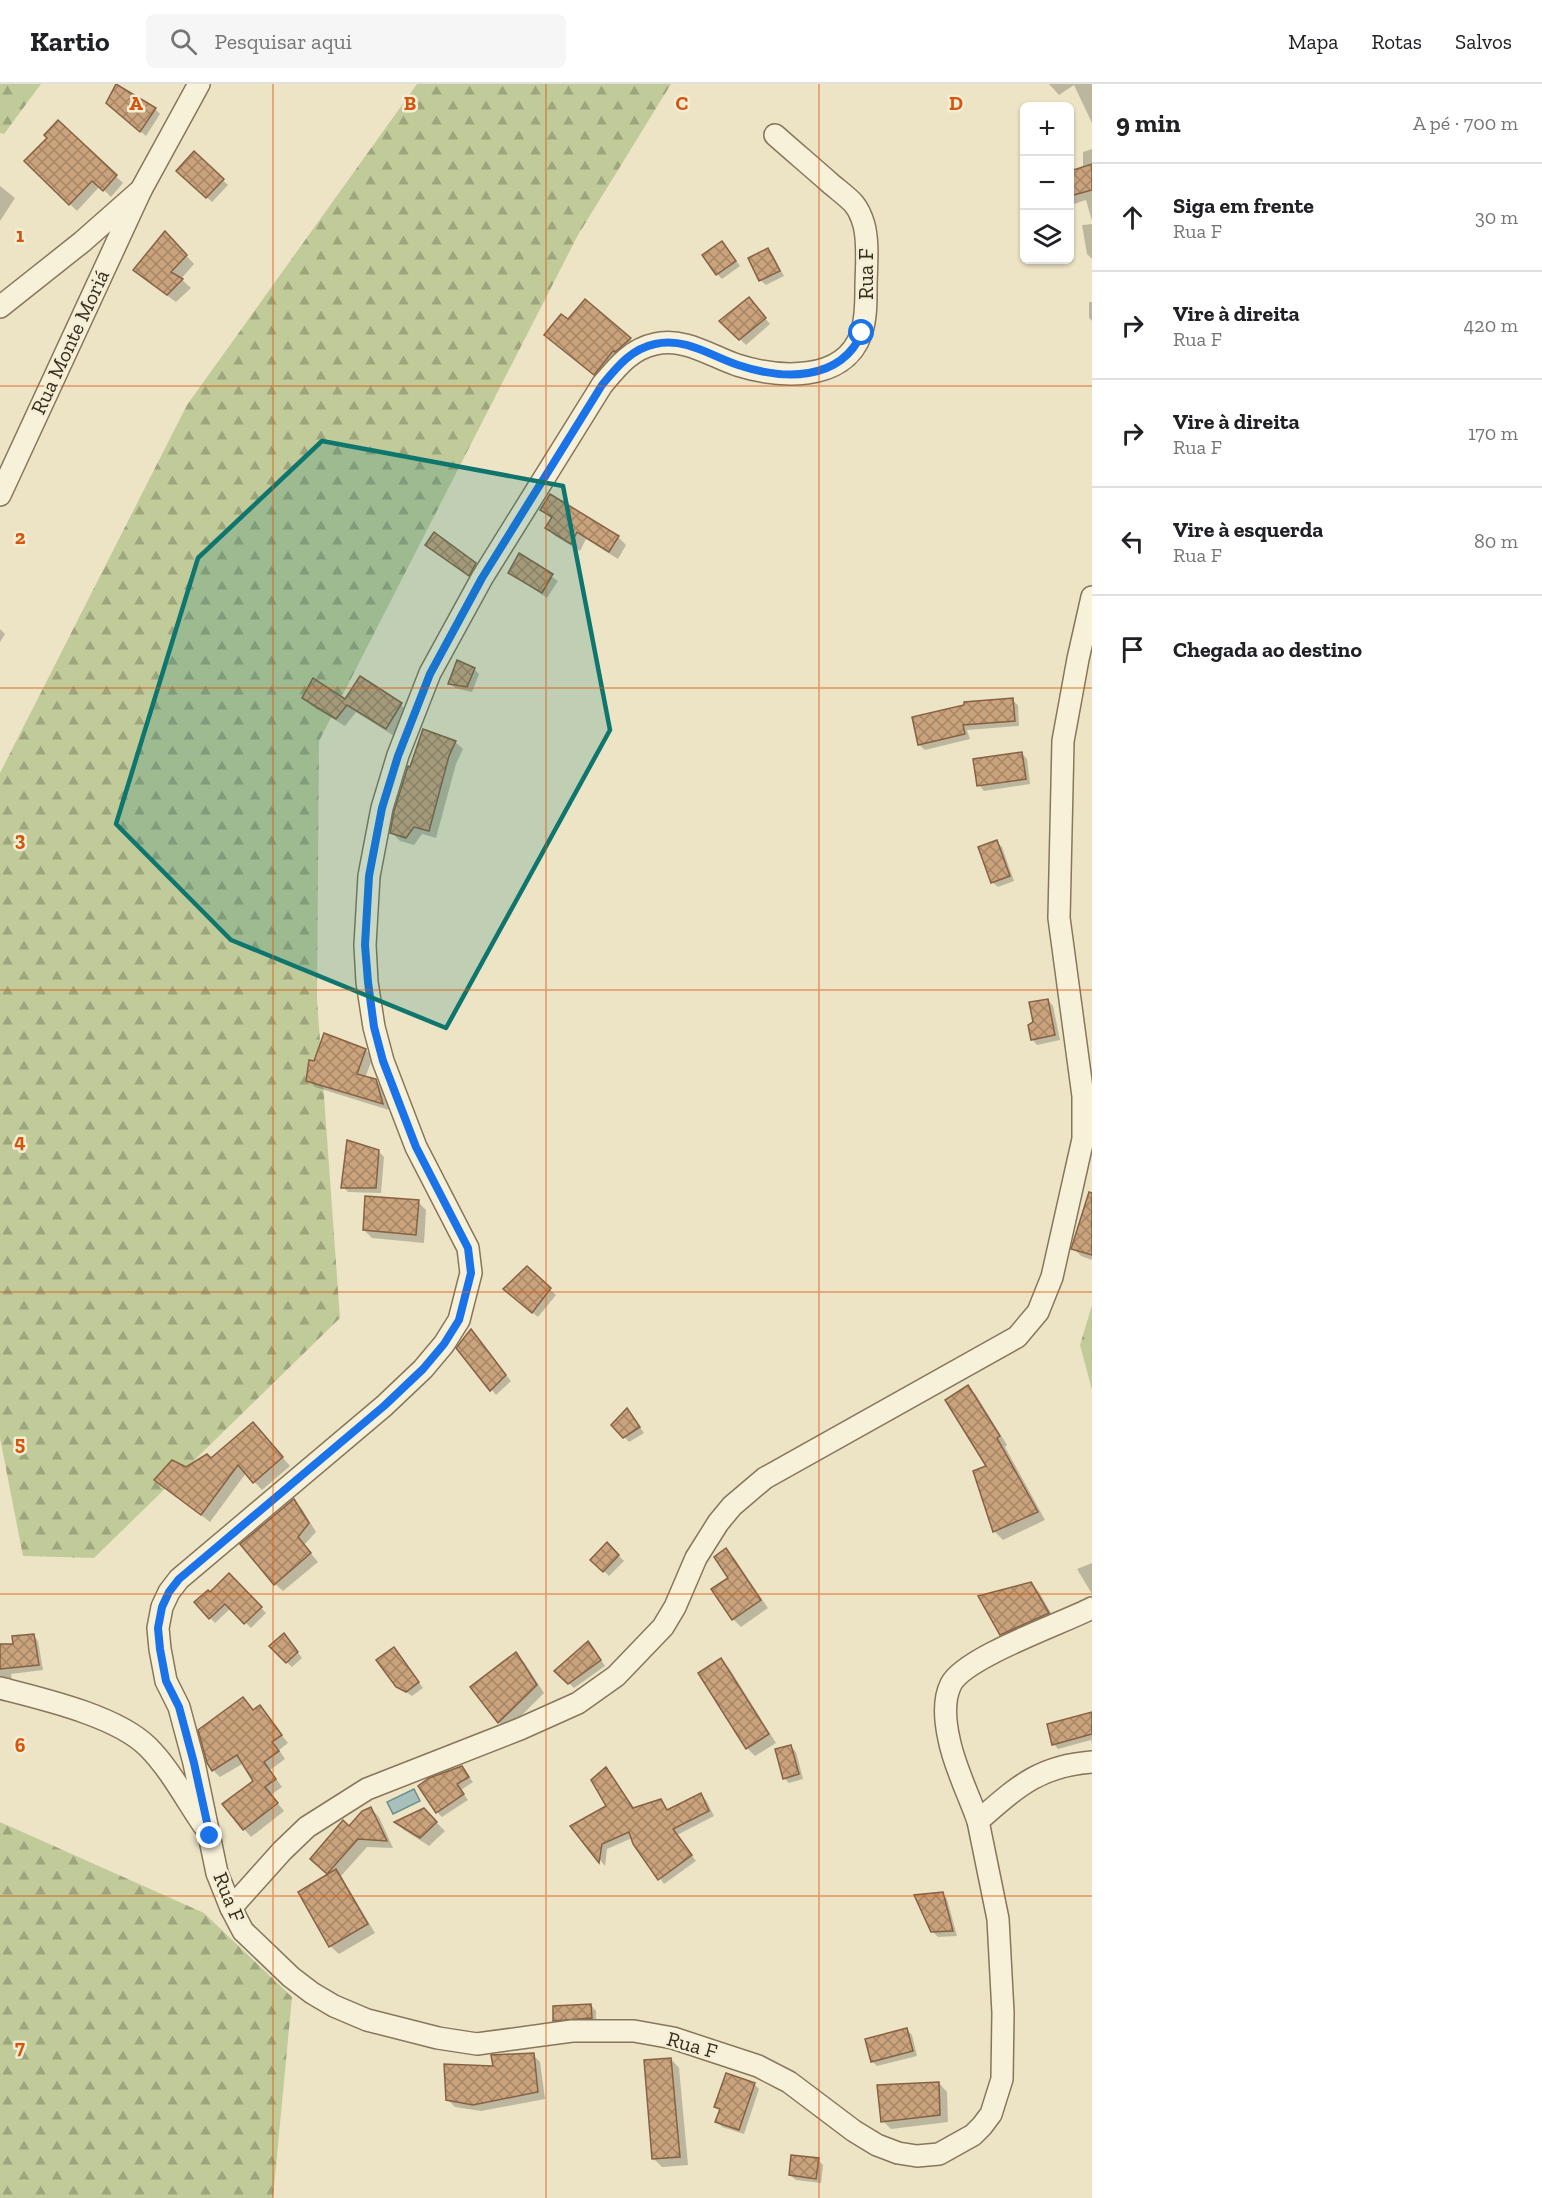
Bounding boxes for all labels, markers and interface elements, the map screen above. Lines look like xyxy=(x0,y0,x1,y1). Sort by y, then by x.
search box xyxy=(146,14,566,68)
text: Kartio xyxy=(30,25,110,58)
icon: search xyxy=(167,25,200,58)
text: Pesquisar aqui xyxy=(215,28,352,55)
text: Mapa xyxy=(1288,29,1338,54)
text: Rotas xyxy=(1371,29,1422,54)
text: Salvos xyxy=(1455,29,1512,54)
text: A xyxy=(129,91,143,115)
text: B xyxy=(404,91,416,115)
text: C xyxy=(676,91,689,115)
text: D xyxy=(949,91,963,115)
map controls xyxy=(1020,102,1074,264)
button: + xyxy=(1020,102,1074,156)
text: 9 min xyxy=(1116,107,1181,139)
text: A pé · 700 m xyxy=(1413,111,1518,135)
button: − xyxy=(1020,156,1074,210)
text: Siga em frente xyxy=(1173,192,1314,219)
icon: ahead xyxy=(1116,201,1149,234)
text: 30 m xyxy=(1475,205,1518,229)
button: layers xyxy=(1020,210,1074,264)
text: Rua F xyxy=(1173,219,1222,243)
text: 1 xyxy=(16,223,24,247)
street label: Rua F xyxy=(853,248,878,300)
street label: Rua Monte Moriá xyxy=(25,266,114,418)
text: Vire à direita xyxy=(1173,300,1300,327)
icon: right xyxy=(1116,309,1149,342)
text: 420 m xyxy=(1464,313,1518,337)
route start xyxy=(848,319,874,345)
text: Rua F xyxy=(1173,327,1222,351)
text: Vire à direita xyxy=(1173,408,1300,435)
icon: right xyxy=(1116,417,1149,450)
text: 170 m xyxy=(1468,421,1518,445)
text: Rua F xyxy=(1173,435,1222,459)
text: Vire à esquerda xyxy=(1173,516,1323,543)
text: 2 xyxy=(15,525,26,549)
icon: left xyxy=(1116,525,1149,558)
text: 80 m xyxy=(1474,529,1518,553)
text: Rua F xyxy=(1173,543,1222,567)
icon: arrive xyxy=(1116,633,1149,666)
text: Chegada ao destino xyxy=(1173,636,1362,663)
text: 3 xyxy=(15,827,26,851)
text: 4 xyxy=(14,1129,26,1153)
text: 5 xyxy=(15,1431,25,1455)
text: 6 xyxy=(15,1733,26,1757)
route end xyxy=(196,1822,222,1848)
street label: Rua F xyxy=(208,1868,251,1926)
street label: Rua F xyxy=(664,2025,721,2064)
text: 7 xyxy=(15,2035,25,2059)

